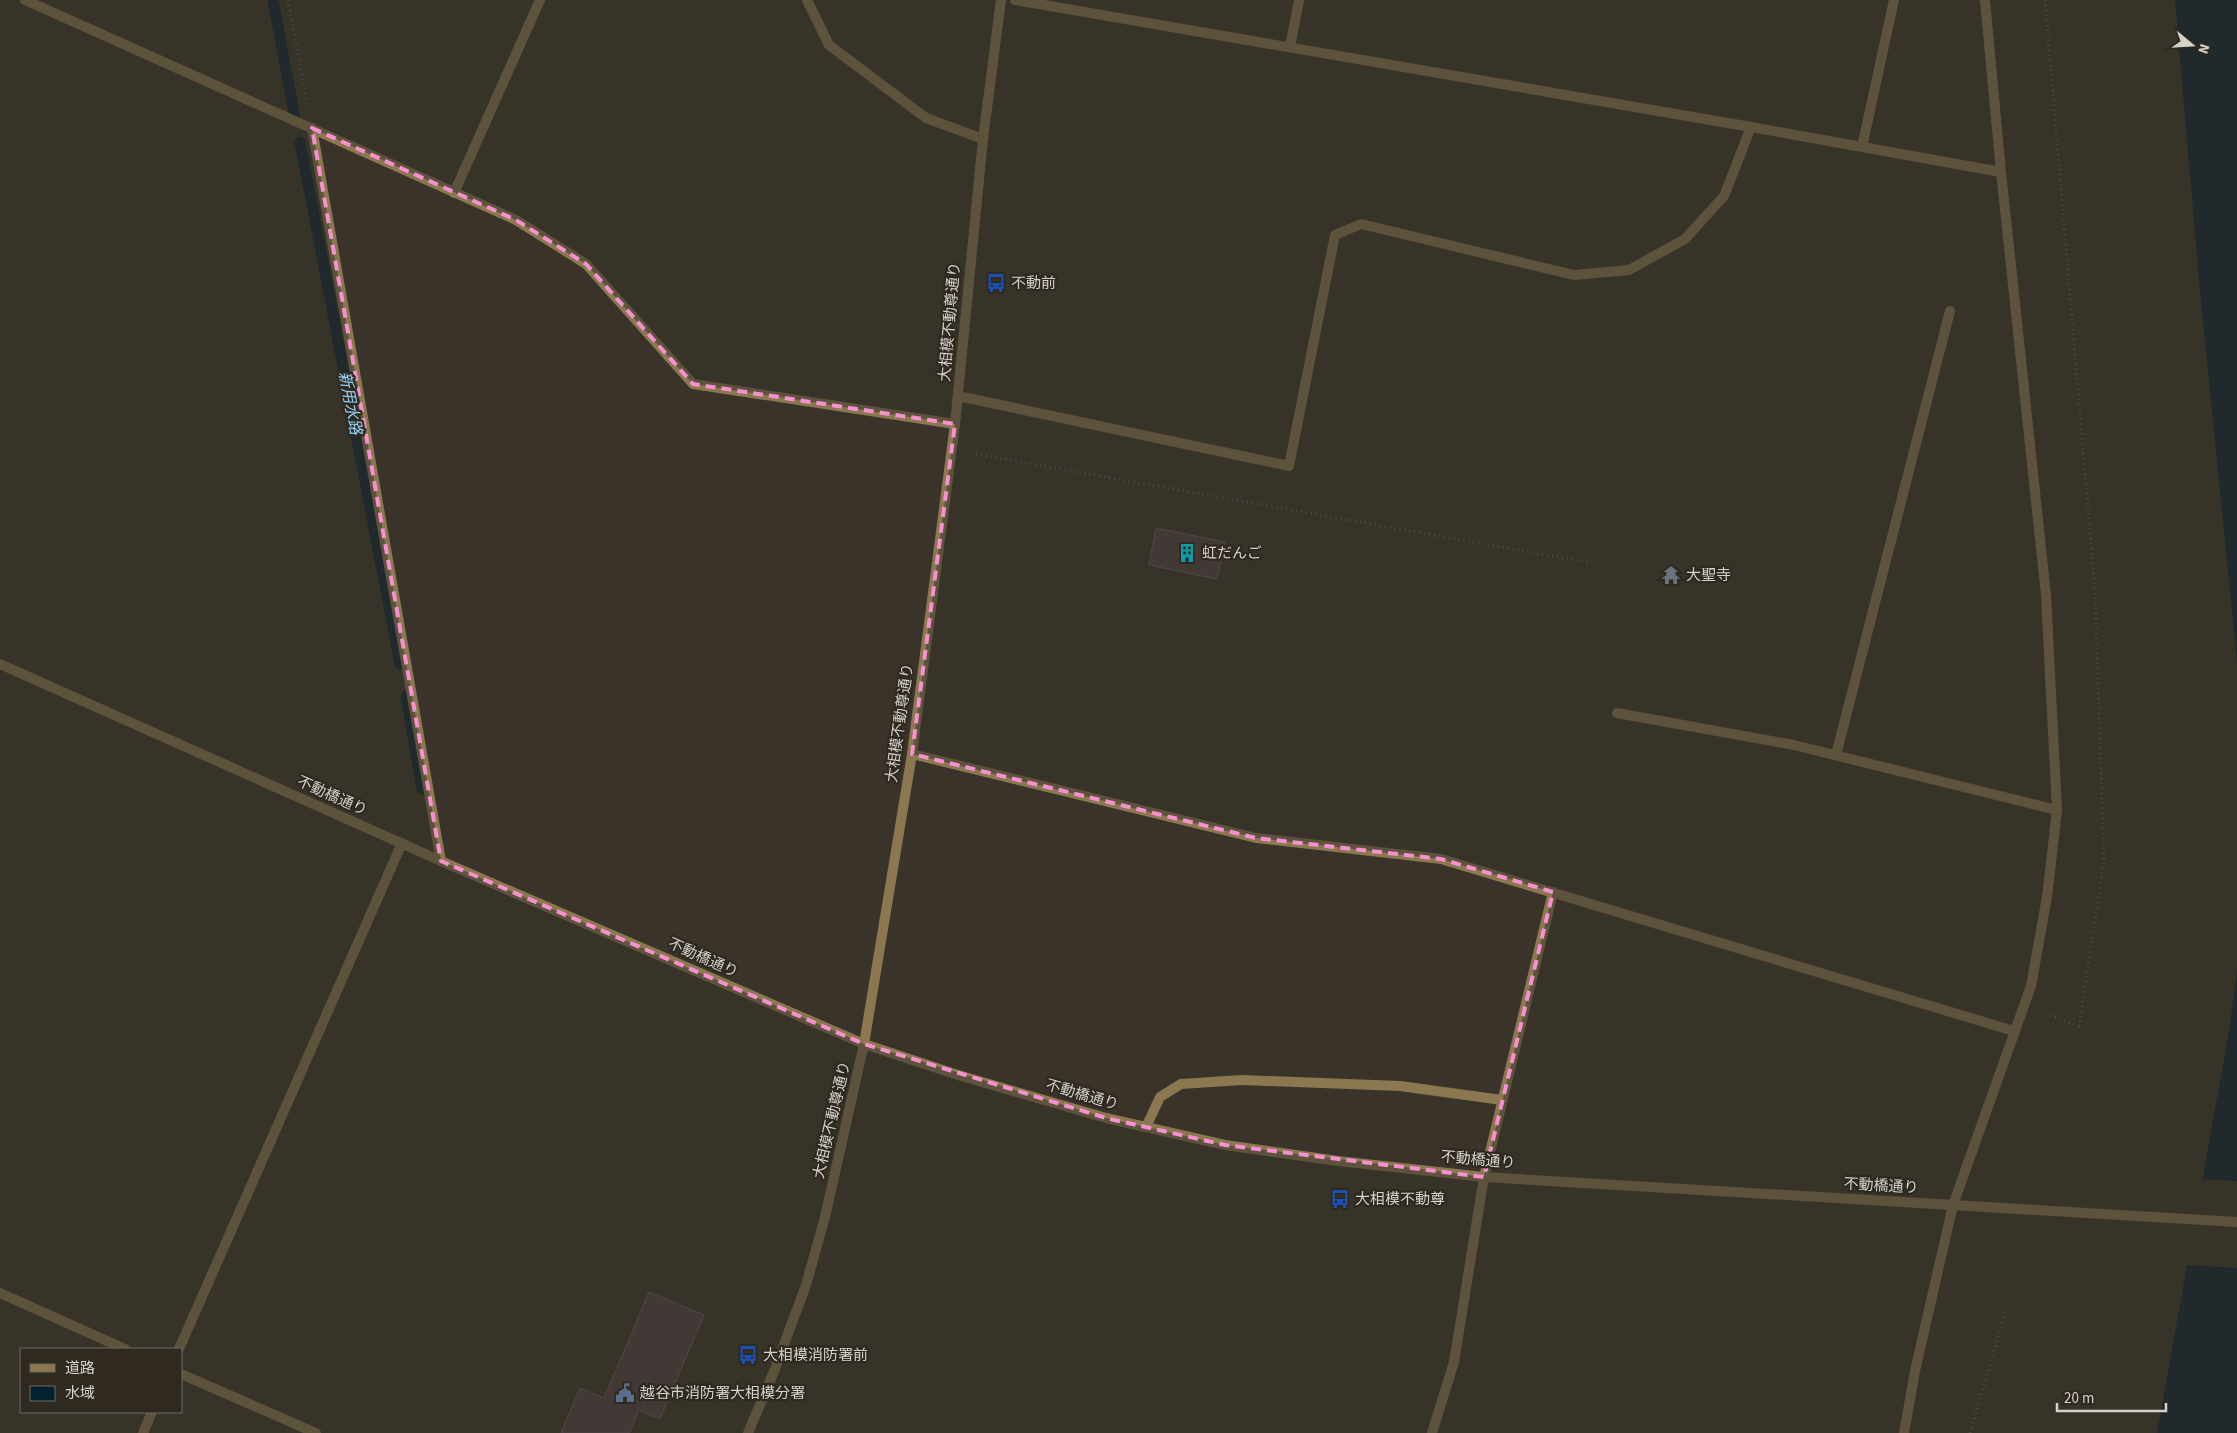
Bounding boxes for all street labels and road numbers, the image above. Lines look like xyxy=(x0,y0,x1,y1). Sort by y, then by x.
street label: 大相模不動尊通り xyxy=(934,261,966,383)
street label: 大相模不動尊通り xyxy=(881,662,919,784)
street label: 不動橋通り xyxy=(293,771,371,821)
street label: 不動橋通り xyxy=(664,933,742,983)
street label: 大相模不動尊通り xyxy=(808,1059,856,1181)
street label: 不動橋通り xyxy=(1043,1075,1121,1115)
street label: 不動橋通り xyxy=(1440,1146,1516,1174)
street label: 不動橋通り xyxy=(1843,1174,1919,1198)

